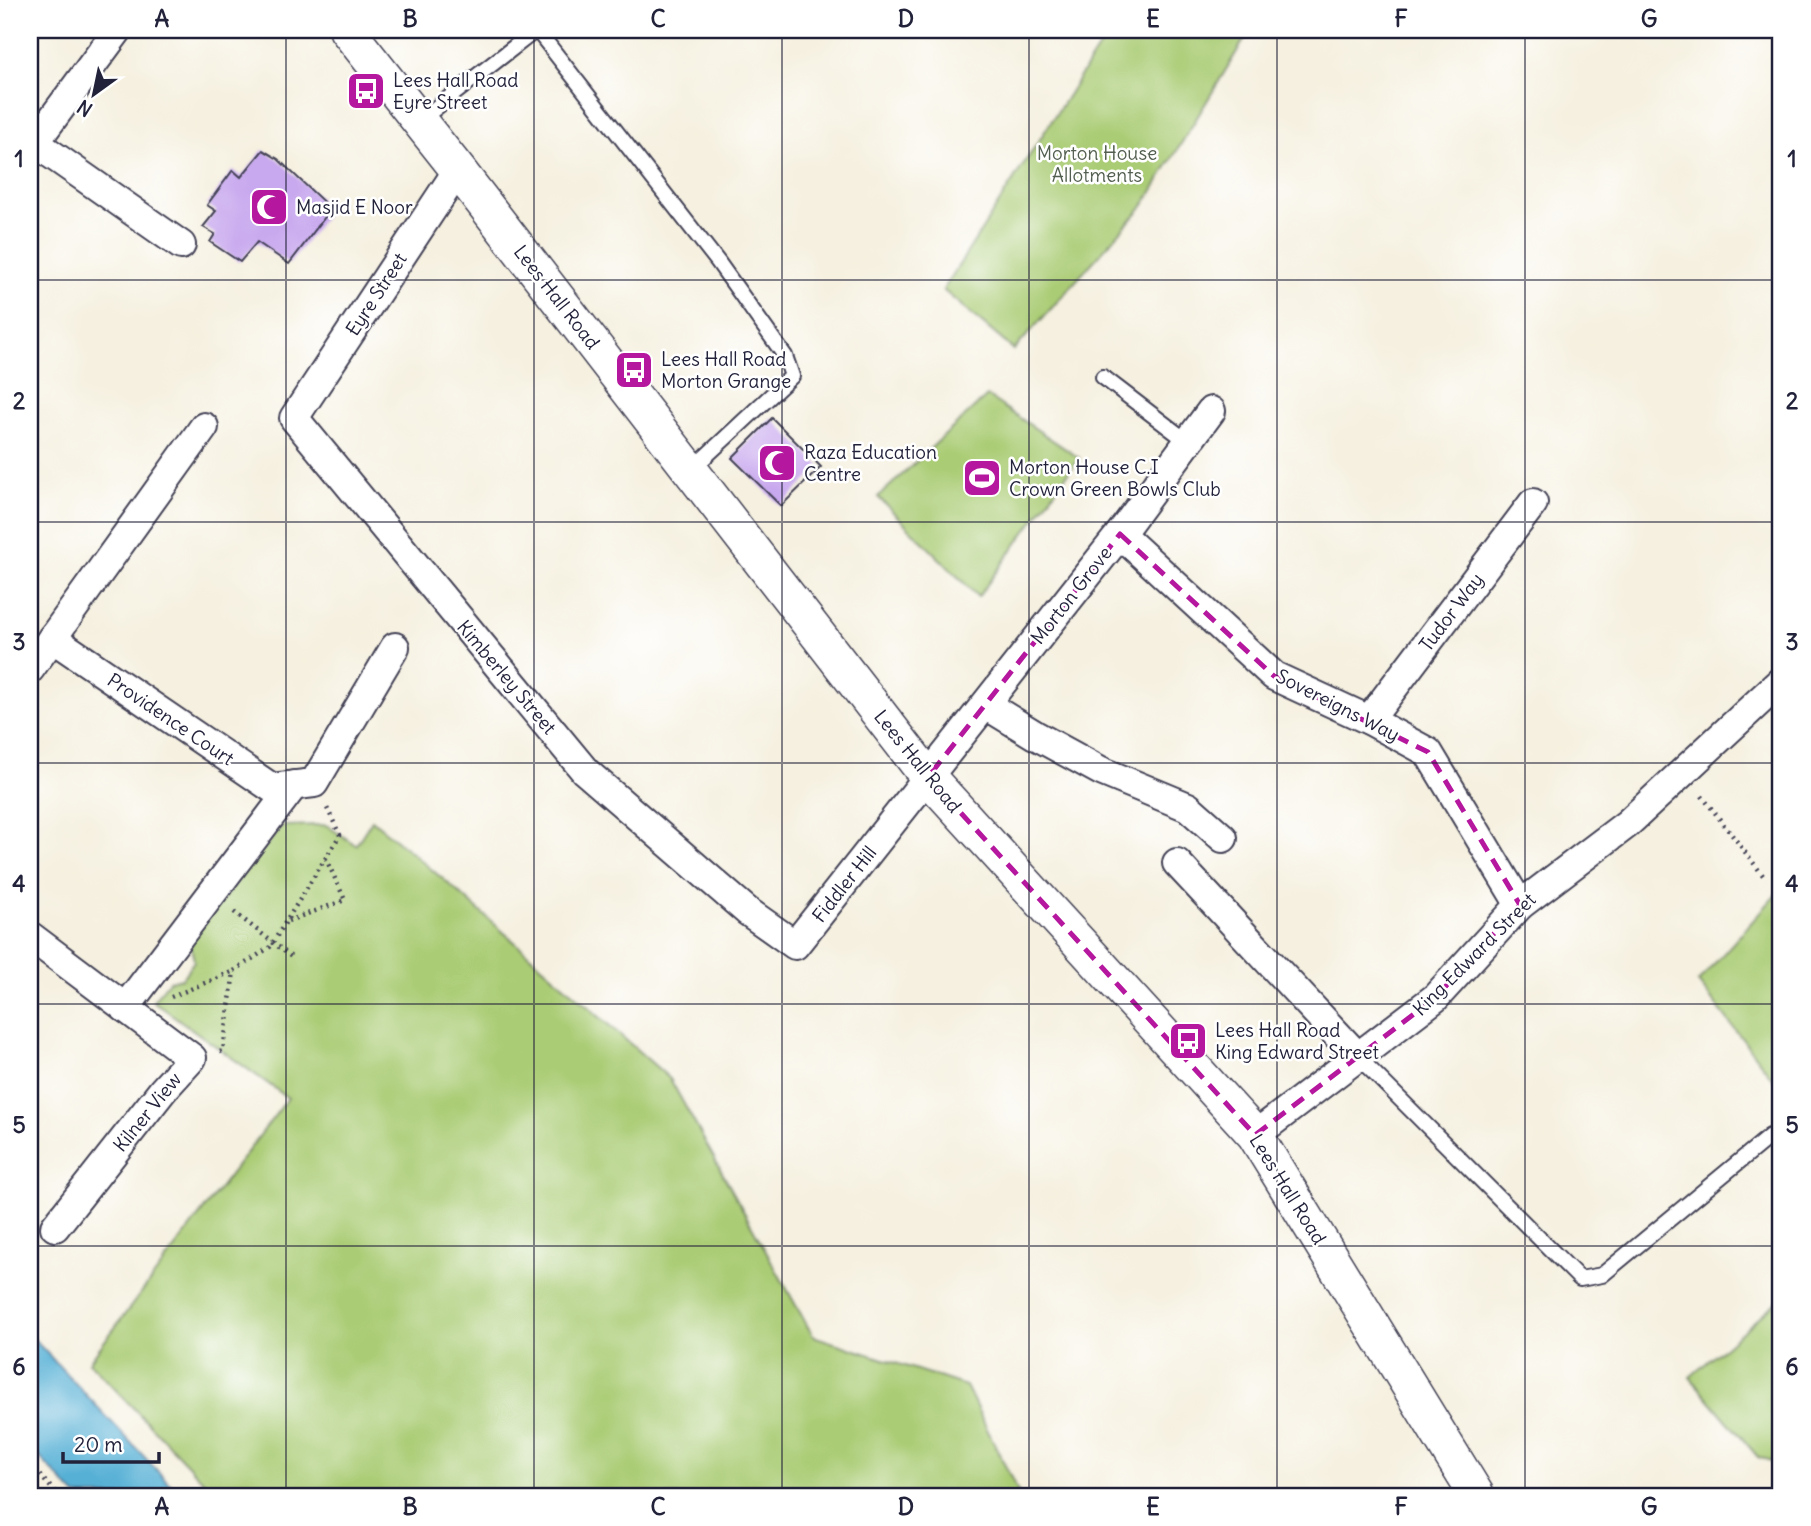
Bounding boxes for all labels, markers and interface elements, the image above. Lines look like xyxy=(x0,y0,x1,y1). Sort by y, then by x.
text: A xyxy=(155,4,170,33)
text: B xyxy=(402,4,418,33)
text: C xyxy=(650,4,666,33)
text: D xyxy=(898,4,914,33)
text: E xyxy=(1146,4,1160,33)
text: F xyxy=(1394,4,1408,33)
text: G xyxy=(1641,4,1657,33)
north arrow xyxy=(60,60,130,130)
place label: Lees Hall Road Eyre Street xyxy=(393,68,518,114)
bus stop icon: Lees Hall Road Eyre Street xyxy=(345,70,387,112)
text: N xyxy=(73,95,97,122)
park label: Morton House Allotments xyxy=(1037,141,1157,187)
text: 1 xyxy=(14,144,24,173)
text: 1 xyxy=(1787,144,1797,173)
mosque icon: Masjid E Noor xyxy=(248,186,290,228)
place label: Masjid E Noor xyxy=(296,195,413,219)
street label: Lees Hall Road xyxy=(509,240,605,354)
street label: Eyre Street xyxy=(340,248,412,340)
place label: Lees Hall Road Morton Grange xyxy=(661,347,791,393)
bus stop icon: Lees Hall Road Morton Grange xyxy=(613,349,655,391)
text: 2 xyxy=(13,386,26,415)
text: 2 xyxy=(1786,386,1799,415)
place label: Raza Education Centre xyxy=(804,440,937,486)
mosque icon: Raza Education Centre xyxy=(756,442,798,484)
place label: Morton House C.I Crown Green Bowls Club xyxy=(1009,455,1221,501)
sports icon: Morton House C.I Crown Green Bowls Club xyxy=(961,457,1003,499)
street label: Morton Grove xyxy=(1025,541,1117,649)
street label: Tudor Way xyxy=(1414,568,1488,656)
street label: Kimberley Street xyxy=(452,615,562,739)
text: 3 xyxy=(12,627,26,656)
text: 3 xyxy=(1785,627,1799,656)
street label: Sovereigns Way xyxy=(1272,664,1404,746)
street label: Providence Court xyxy=(103,668,239,770)
street label: Lees Hall Road xyxy=(869,705,967,817)
street label: Fiddler Hill xyxy=(807,841,881,927)
text: 4 xyxy=(12,869,26,898)
text: 4 xyxy=(1785,869,1799,898)
street label: King Edward Street xyxy=(1408,888,1540,1020)
place label: Lees Hall Road King Edward Street xyxy=(1215,1018,1379,1064)
bus stop icon: Lees Hall Road King Edward Street xyxy=(1167,1020,1209,1062)
street label: Kilner View xyxy=(108,1067,186,1156)
text: 5 xyxy=(12,1110,26,1139)
text: 5 xyxy=(1785,1110,1799,1139)
street label: Lees Hall Road xyxy=(1245,1129,1331,1249)
text: 6 xyxy=(12,1352,26,1381)
text: 6 xyxy=(1785,1352,1799,1381)
scale bar xyxy=(63,1421,159,1465)
text: 20 m xyxy=(74,1431,123,1458)
text: A xyxy=(155,1492,170,1521)
text: B xyxy=(402,1492,418,1521)
text: C xyxy=(650,1492,666,1521)
text: D xyxy=(898,1492,914,1521)
text: E xyxy=(1146,1492,1160,1521)
text: F xyxy=(1394,1492,1408,1521)
text: G xyxy=(1641,1492,1657,1521)

